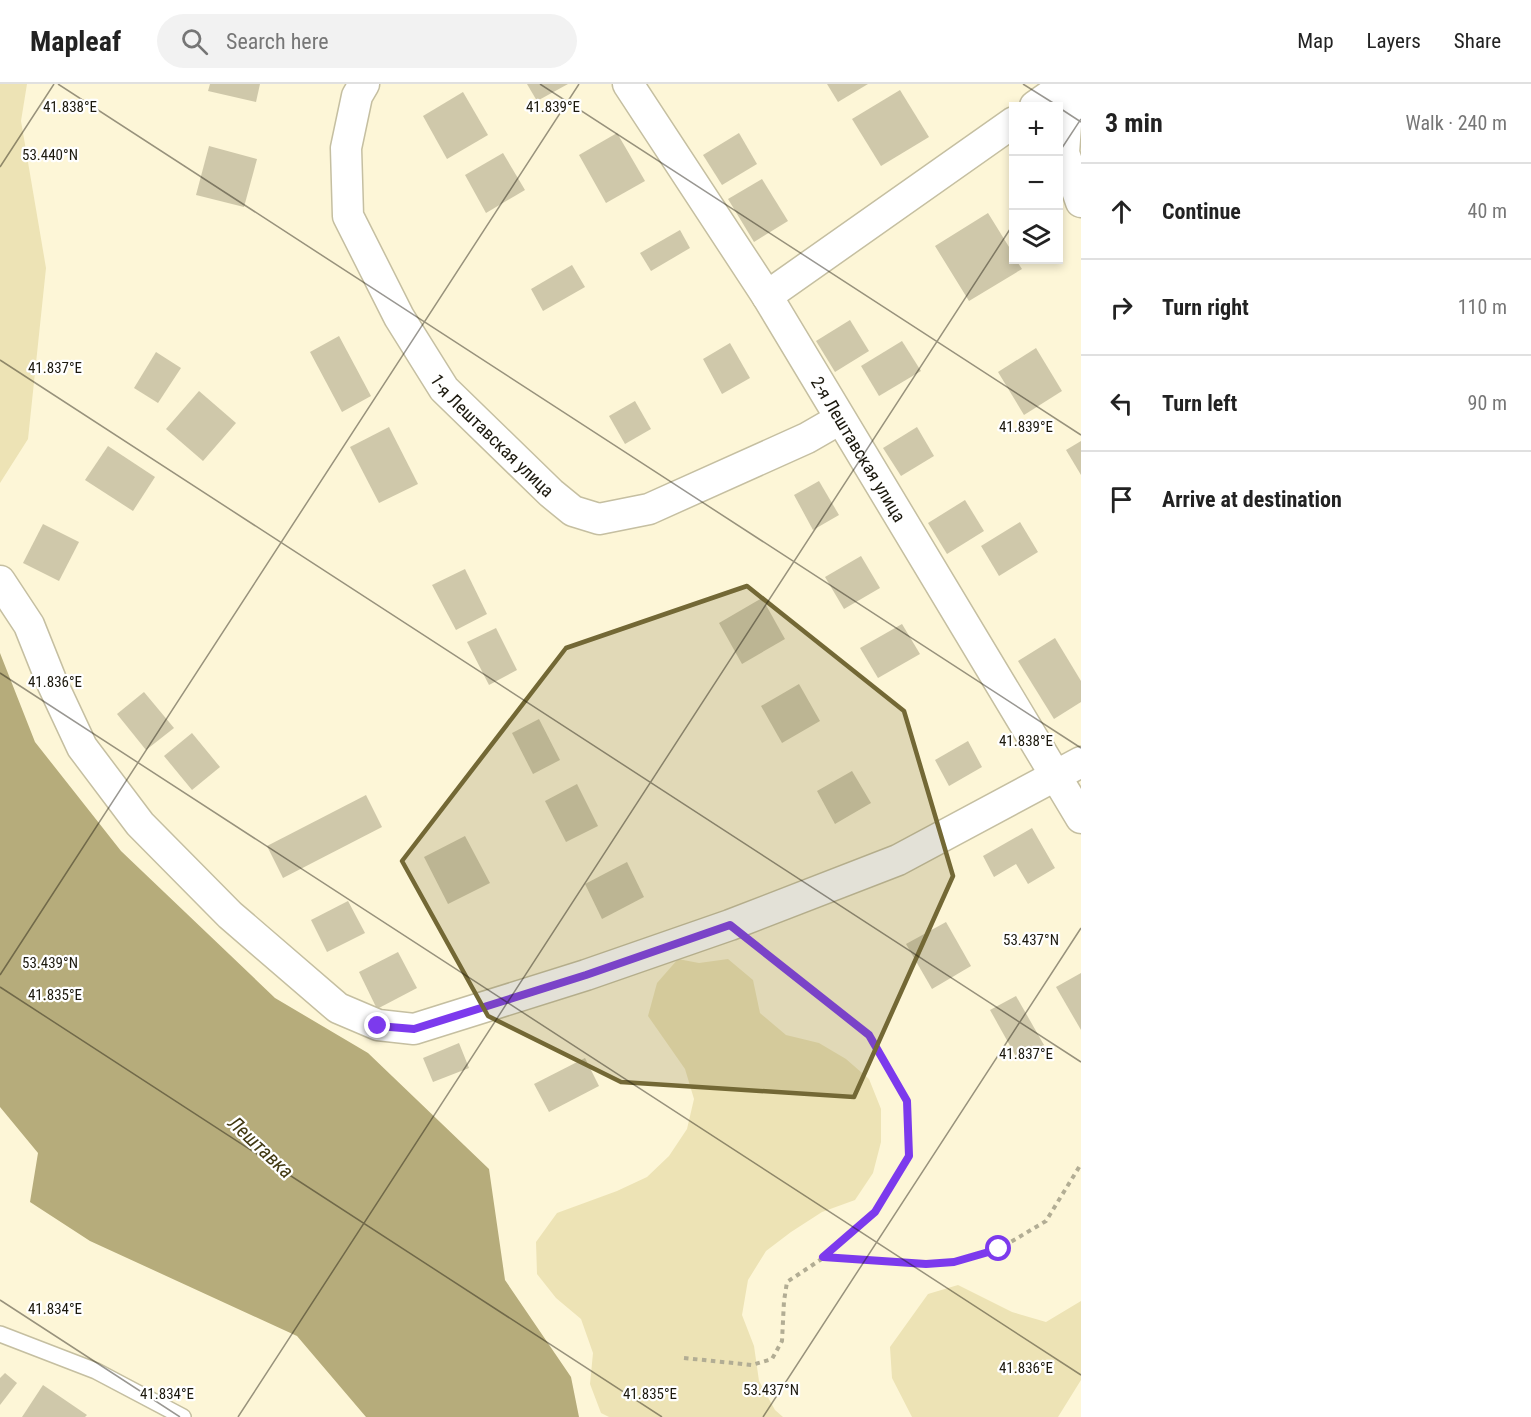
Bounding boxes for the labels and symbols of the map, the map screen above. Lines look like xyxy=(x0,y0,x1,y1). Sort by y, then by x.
text: 41.838°E xyxy=(43,98,97,116)
text: 41.839°E xyxy=(526,98,580,116)
text: 53.440°N xyxy=(22,146,78,164)
text: 41.837°E xyxy=(28,359,82,377)
street label: 1-я Лештавская улица xyxy=(427,370,559,501)
street label: 2-я Лештавская улица xyxy=(807,373,911,525)
text: 41.839°E xyxy=(999,418,1053,436)
text: 41.836°E xyxy=(28,673,82,691)
text: 41.838°E xyxy=(999,732,1053,750)
text: 53.437°N xyxy=(1003,931,1059,949)
text: 53.439°N xyxy=(22,954,78,972)
text: 41.835°E xyxy=(28,986,82,1004)
route end xyxy=(364,1012,390,1038)
text: 41.837°E xyxy=(999,1045,1053,1063)
water label: Лештавка xyxy=(223,1110,299,1183)
route start xyxy=(985,1235,1011,1261)
text: 41.834°E xyxy=(28,1300,82,1318)
text: 41.836°E xyxy=(999,1359,1053,1377)
text: 53.437°N xyxy=(743,1381,799,1399)
text: 41.834°E xyxy=(140,1385,194,1403)
text: 41.835°E xyxy=(623,1385,677,1403)

